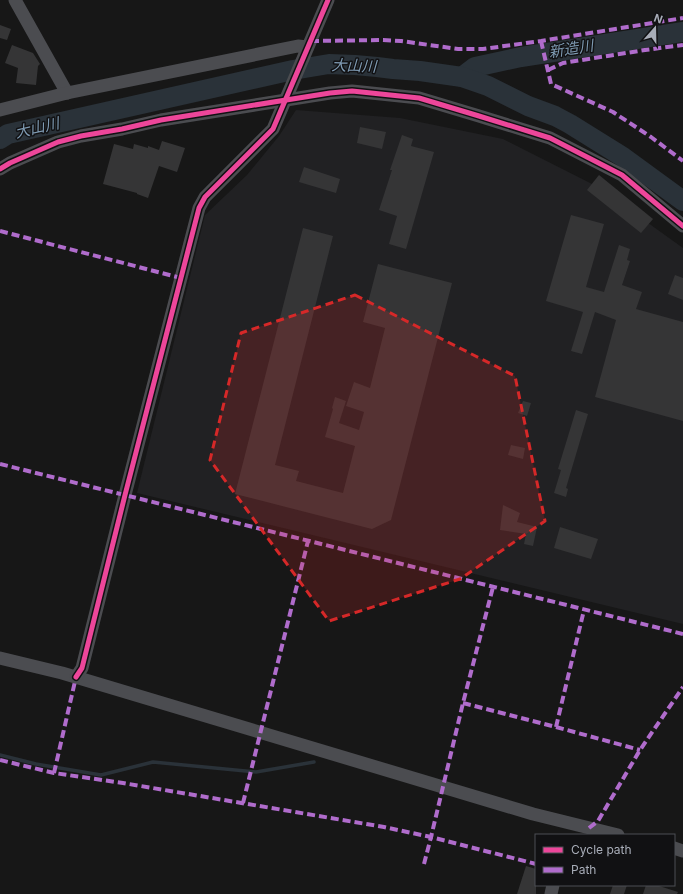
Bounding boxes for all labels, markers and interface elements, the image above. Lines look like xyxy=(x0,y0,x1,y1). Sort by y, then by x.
north arrow xyxy=(635,8,675,48)
text: N xyxy=(652,11,665,27)
water label: 新造川 xyxy=(547,35,597,61)
water label: 大山川 xyxy=(331,55,379,76)
water label: 大山川 xyxy=(13,113,63,142)
legend xyxy=(535,834,675,886)
text: Cycle path xyxy=(571,842,632,857)
text: Path xyxy=(571,862,596,877)

